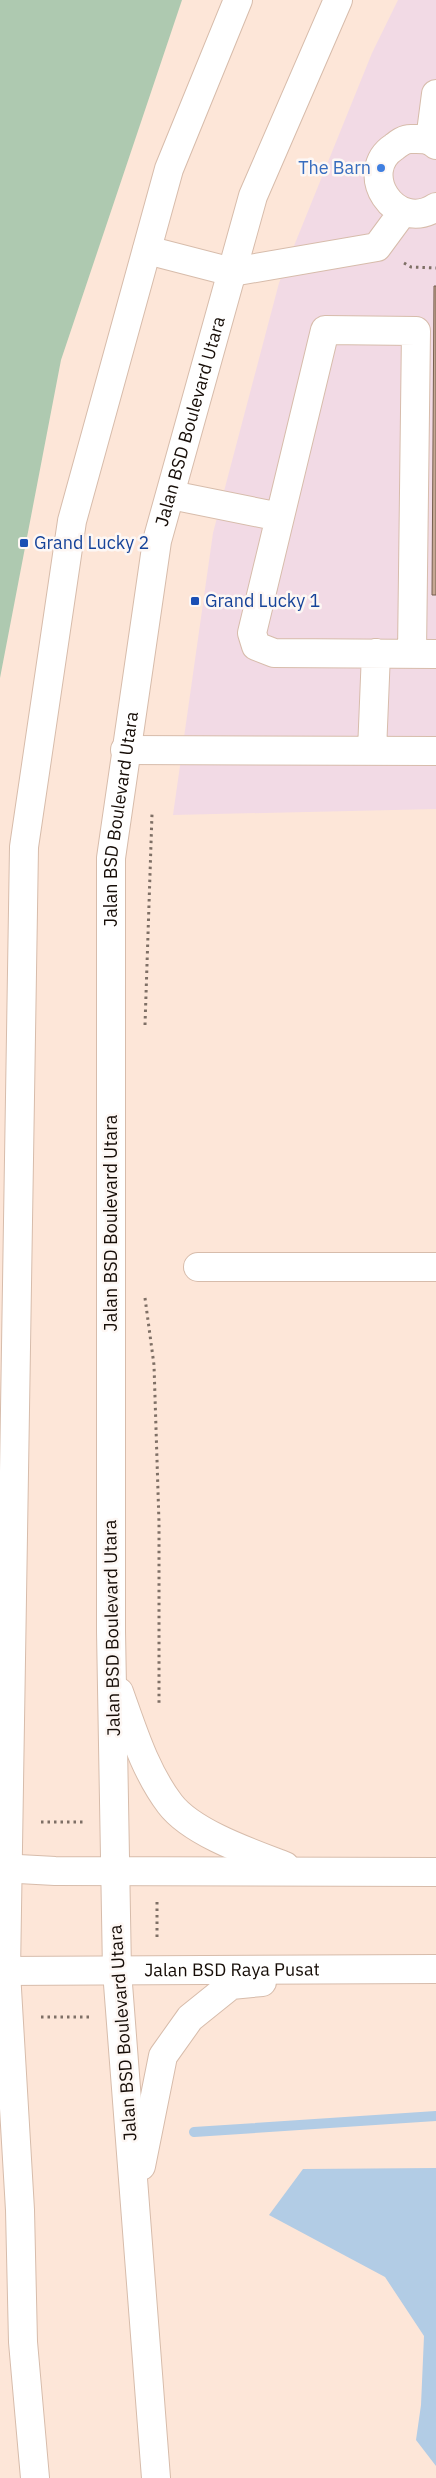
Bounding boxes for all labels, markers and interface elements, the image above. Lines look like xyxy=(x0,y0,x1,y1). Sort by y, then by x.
place label: The Barn xyxy=(298,156,371,179)
marker: The Barn xyxy=(375,162,387,174)
street label: Jalan BSD Boulevard Utara xyxy=(150,313,230,529)
place label: Grand Lucky 2 xyxy=(34,531,149,554)
marker: Grand Lucky 2 xyxy=(18,537,30,549)
place label: Grand Lucky 1 xyxy=(205,589,320,612)
marker: Grand Lucky 1 xyxy=(189,595,201,607)
street label: Jalan BSD Boulevard Utara xyxy=(99,709,143,927)
street label: Jalan BSD Boulevard Utara xyxy=(99,1114,122,1331)
street label: Jalan BSD Boulevard Utara xyxy=(98,1519,125,1737)
street label: Jalan BSD Boulevard Utara xyxy=(103,1924,142,2142)
street label: Jalan BSD Raya Pusat xyxy=(144,1958,320,1981)

